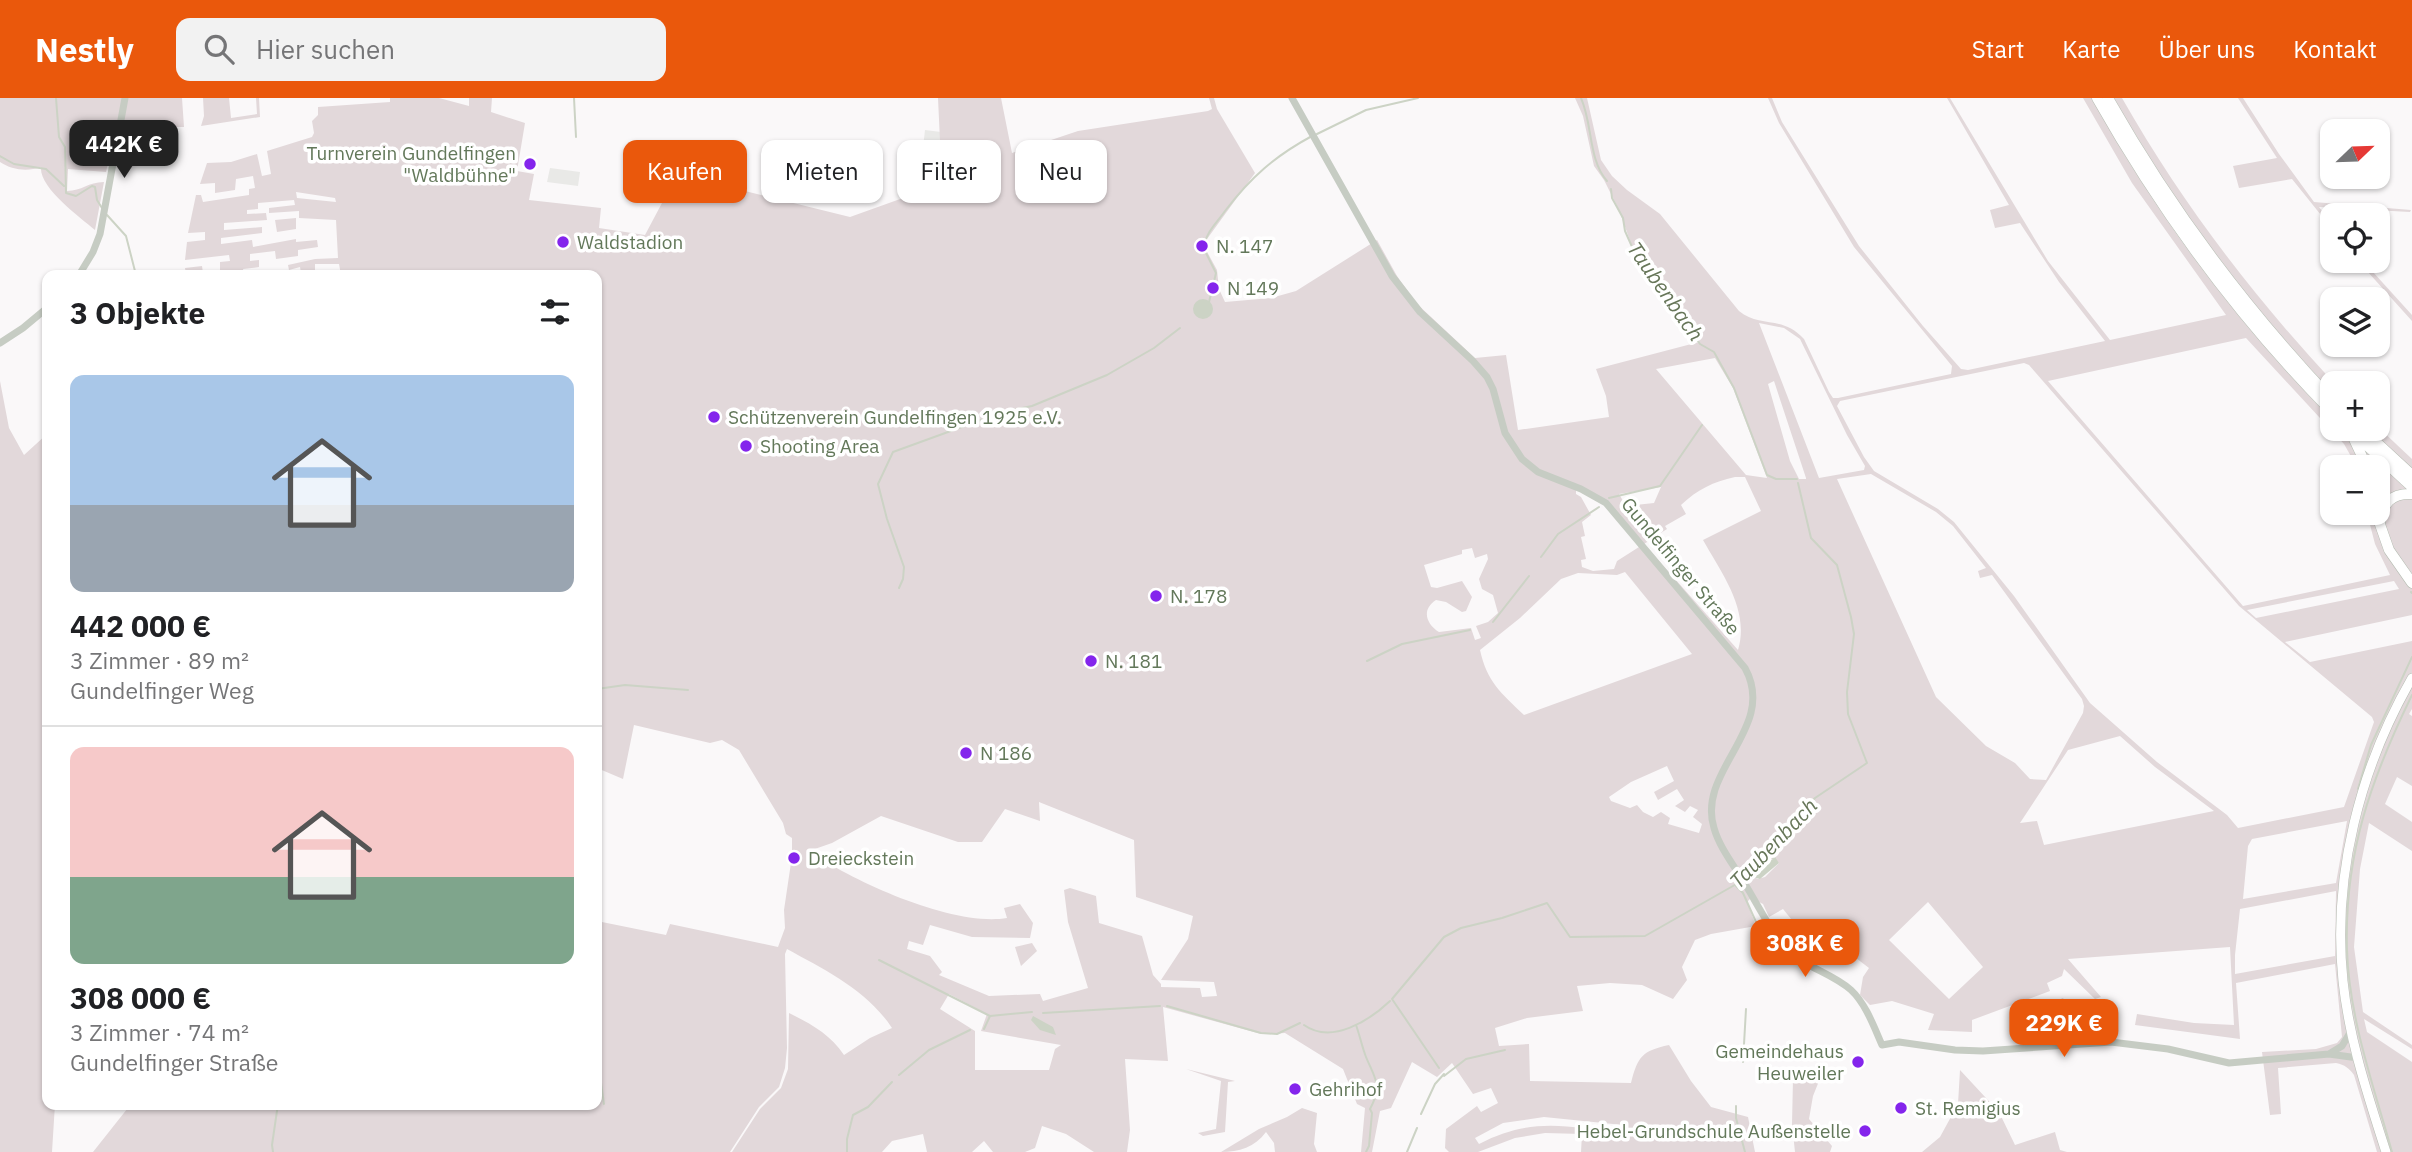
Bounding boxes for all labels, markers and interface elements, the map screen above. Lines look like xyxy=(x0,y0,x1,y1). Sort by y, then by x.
search box xyxy=(176,18,666,81)
text: Nestly xyxy=(35,28,134,71)
icon: search xyxy=(200,30,238,68)
text: Hier suchen xyxy=(256,32,395,66)
text: Start xyxy=(1972,33,2024,65)
text: Karte xyxy=(2062,33,2120,65)
text: Über uns xyxy=(2158,33,2255,65)
text: Kontakt xyxy=(2293,33,2377,65)
north arrow xyxy=(2320,119,2390,189)
map controls xyxy=(2320,119,2390,525)
pin: 442K € xyxy=(67,120,181,180)
text: 442K € xyxy=(85,128,163,158)
chip: Kaufen xyxy=(623,140,747,203)
chip: Mieten xyxy=(761,140,883,203)
chip: Filter xyxy=(897,140,1001,203)
chip: Neu xyxy=(1015,140,1107,203)
place label: Turnverein Gundelfingen "Waldbühne" xyxy=(307,141,516,187)
marker: Turnverein Gundelfingen "Waldbühne" xyxy=(522,156,538,172)
button: locate xyxy=(2320,203,2390,273)
place label: Waldstadion xyxy=(577,230,683,254)
marker: Waldstadion xyxy=(555,234,571,250)
place label: N. 147 xyxy=(1216,234,1273,258)
water label: Taubenbach xyxy=(1621,236,1711,346)
marker: N. 147 xyxy=(1194,238,1210,254)
place label: N 149 xyxy=(1227,276,1279,300)
marker: N 149 xyxy=(1205,280,1221,296)
button: layers xyxy=(2320,287,2390,357)
text: 3 Objekte xyxy=(70,293,205,332)
icon: filters xyxy=(536,293,574,331)
button: + xyxy=(2320,371,2390,441)
place label: Schützenverein Gundelfingen 1925 e.V. xyxy=(728,405,1062,429)
marker: Schützenverein Gundelfingen 1925 e.V. xyxy=(706,409,722,425)
icon: home xyxy=(259,420,385,546)
place label: Shooting Area xyxy=(760,434,879,458)
marker: Shooting Area xyxy=(738,438,754,454)
button: − xyxy=(2320,455,2390,525)
street label: Gundelfinger Straße xyxy=(1616,492,1746,640)
place label: N. 178 xyxy=(1170,584,1227,608)
marker: N. 178 xyxy=(1148,588,1164,604)
text: 442 000 € xyxy=(70,606,211,645)
text: 3 Zimmer · 89 m² xyxy=(70,645,249,675)
place label: N. 181 xyxy=(1105,649,1162,673)
marker: N. 181 xyxy=(1083,653,1099,669)
text: Gundelfinger Weg xyxy=(70,675,254,705)
place label: N 186 xyxy=(980,741,1032,765)
marker: N 186 xyxy=(958,745,974,761)
icon: home xyxy=(259,792,385,918)
water label: Taubenbach xyxy=(1723,792,1823,894)
place label: Dreieckstein xyxy=(808,846,914,870)
marker: Dreieckstein xyxy=(786,850,802,866)
pin: 308K € xyxy=(1748,920,1862,979)
text: 308K € xyxy=(1766,927,1844,957)
text: 308 000 € xyxy=(70,978,211,1017)
pin: 229K € xyxy=(2007,1000,2121,1059)
text: 229K € xyxy=(2025,1007,2103,1037)
text: 3 Zimmer · 74 m² xyxy=(70,1017,249,1047)
place label: Gemeindehaus Heuweiler xyxy=(1715,1039,1844,1085)
text: Gundelfinger Straße xyxy=(70,1047,278,1077)
marker: Gemeindehaus Heuweiler xyxy=(1850,1054,1866,1070)
place label: Gehrihof xyxy=(1309,1077,1383,1101)
marker: Gehrihof xyxy=(1287,1081,1303,1097)
place label: St. Remigius xyxy=(1915,1096,2021,1120)
marker: St. Remigius xyxy=(1893,1100,1909,1116)
place label: Hebel-Grundschule Außenstelle xyxy=(1576,1119,1851,1143)
marker: Hebel-Grundschule Außenstelle xyxy=(1857,1123,1873,1139)

